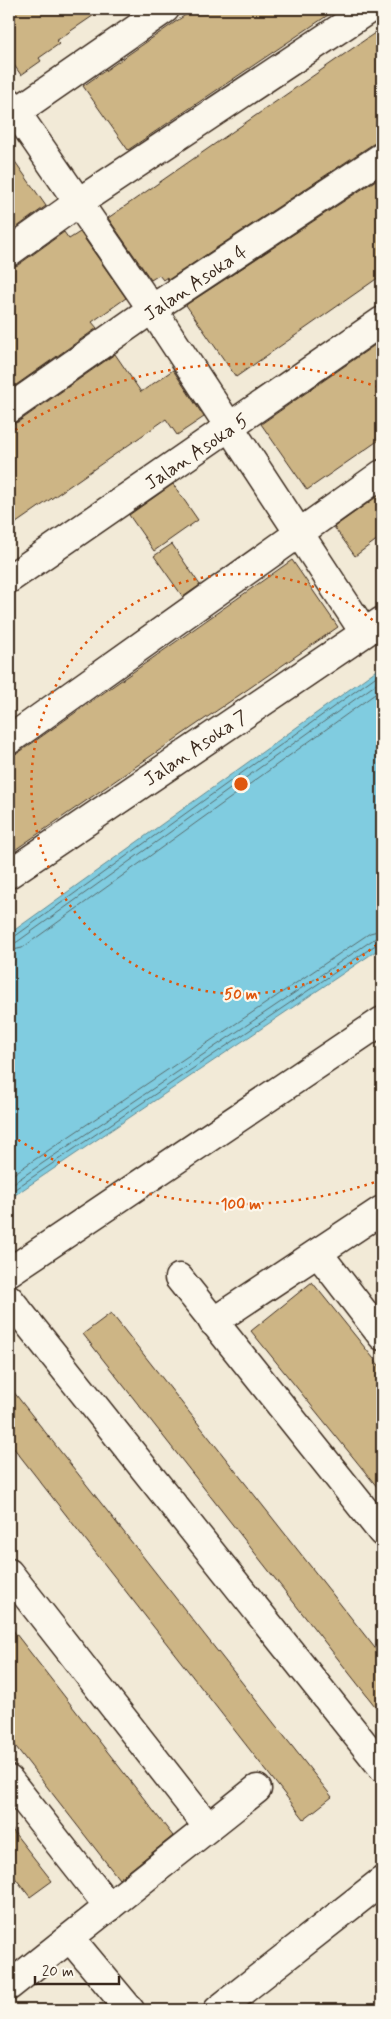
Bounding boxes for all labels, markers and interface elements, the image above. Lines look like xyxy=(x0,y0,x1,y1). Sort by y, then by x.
street label: Jalan Asoka 4 xyxy=(139,239,252,327)
street label: Jalan Asoka 5 xyxy=(140,408,254,496)
street label: Jalan Asoka 7 xyxy=(139,704,253,792)
centre of rings xyxy=(232,775,250,793)
text: 50 m xyxy=(224,985,258,1005)
text: 100 m xyxy=(221,1195,261,1215)
scale bar xyxy=(35,1954,119,1986)
text: 20 m xyxy=(42,1962,74,1982)

